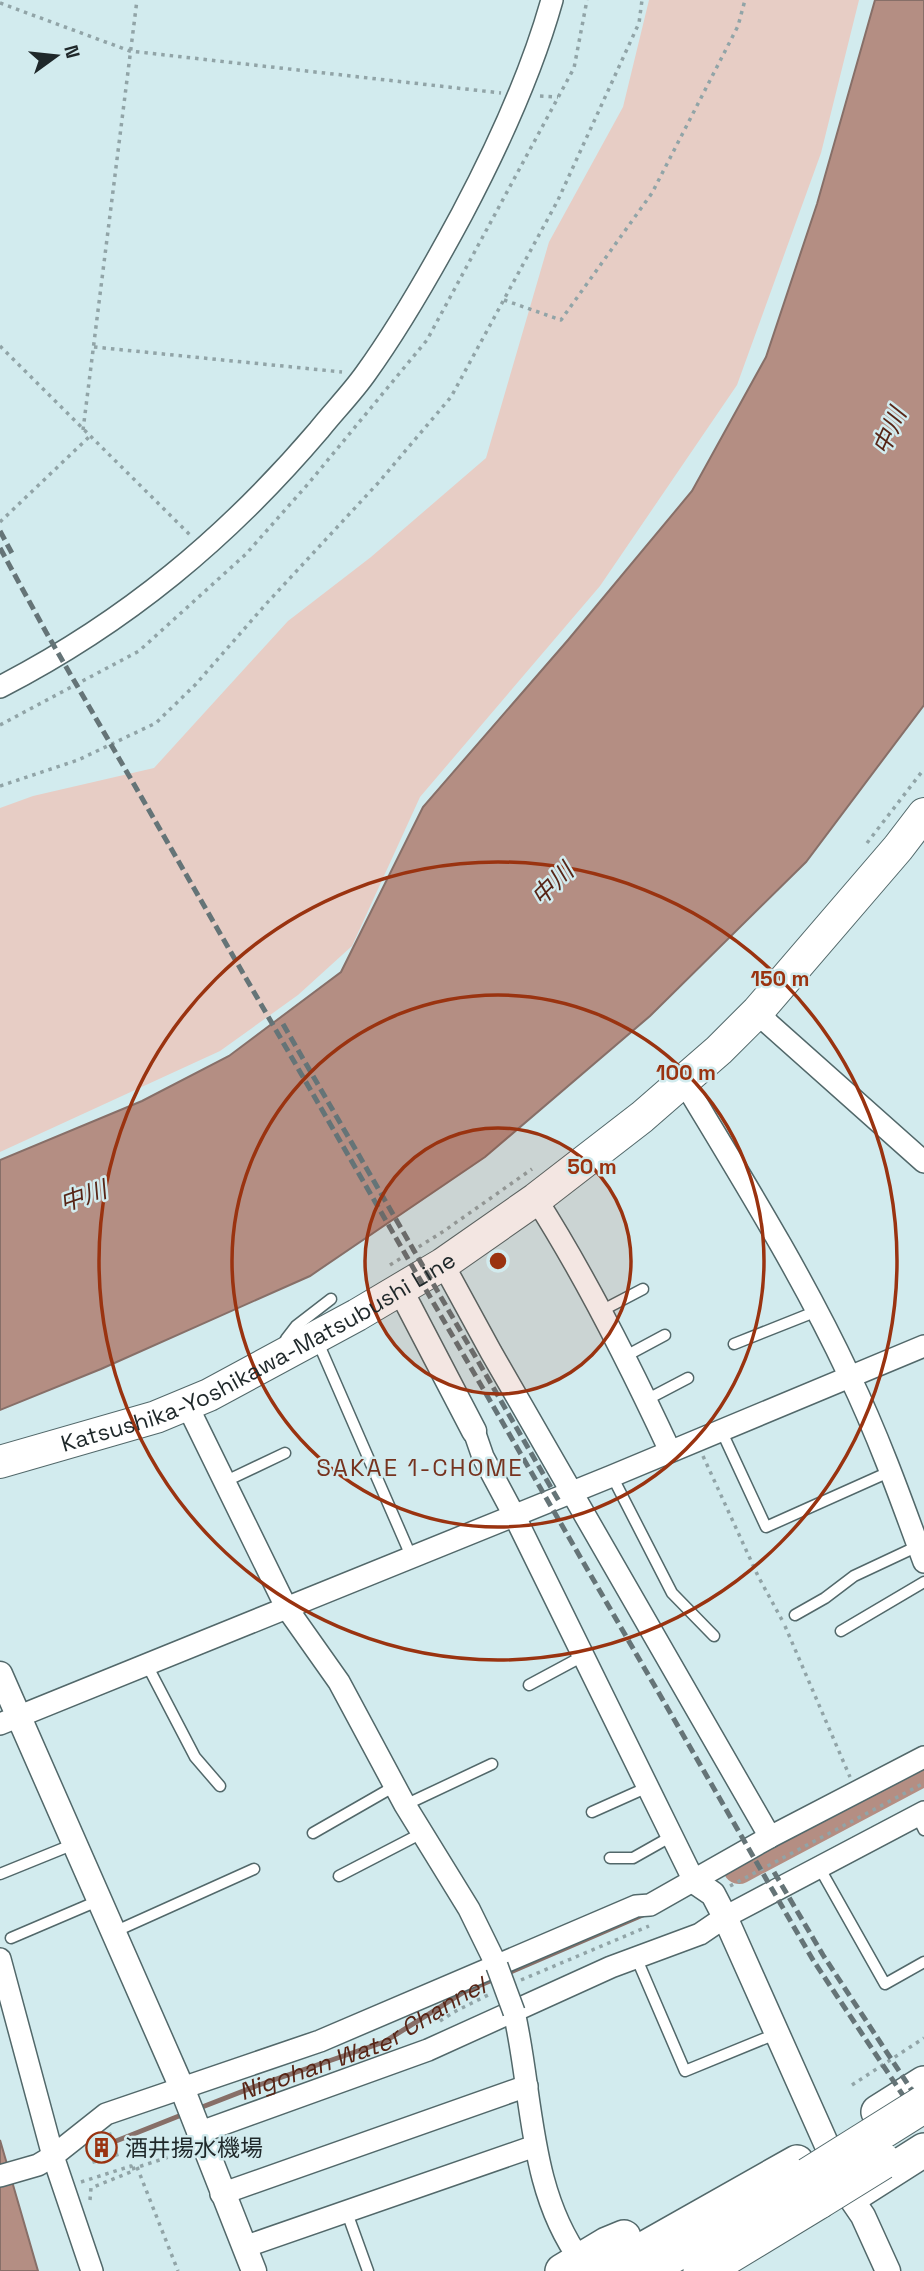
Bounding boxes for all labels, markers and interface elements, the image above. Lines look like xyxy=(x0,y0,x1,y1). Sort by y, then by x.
north arrow xyxy=(21,21,91,91)
text: N xyxy=(58,42,86,61)
water label: 中川 xyxy=(865,400,914,459)
water label: 中川 xyxy=(524,854,582,912)
text: 150 m xyxy=(751,965,809,992)
text: 100 m xyxy=(656,1059,716,1086)
text: 50 m xyxy=(567,1153,617,1180)
water label: 中川 xyxy=(55,1173,114,1218)
street label: Katsushika-Yoshikawa-Matsubushi Line xyxy=(57,1245,461,1459)
centre of rings xyxy=(486,1249,510,1273)
district label: SAKAE 1-CHOME xyxy=(316,1452,524,1483)
water label: Nigohan Water Channel xyxy=(234,1968,493,2107)
building icon: 酒井揚水機場 xyxy=(85,2131,119,2165)
place label: 酒井揚水機場 xyxy=(125,2133,263,2163)

